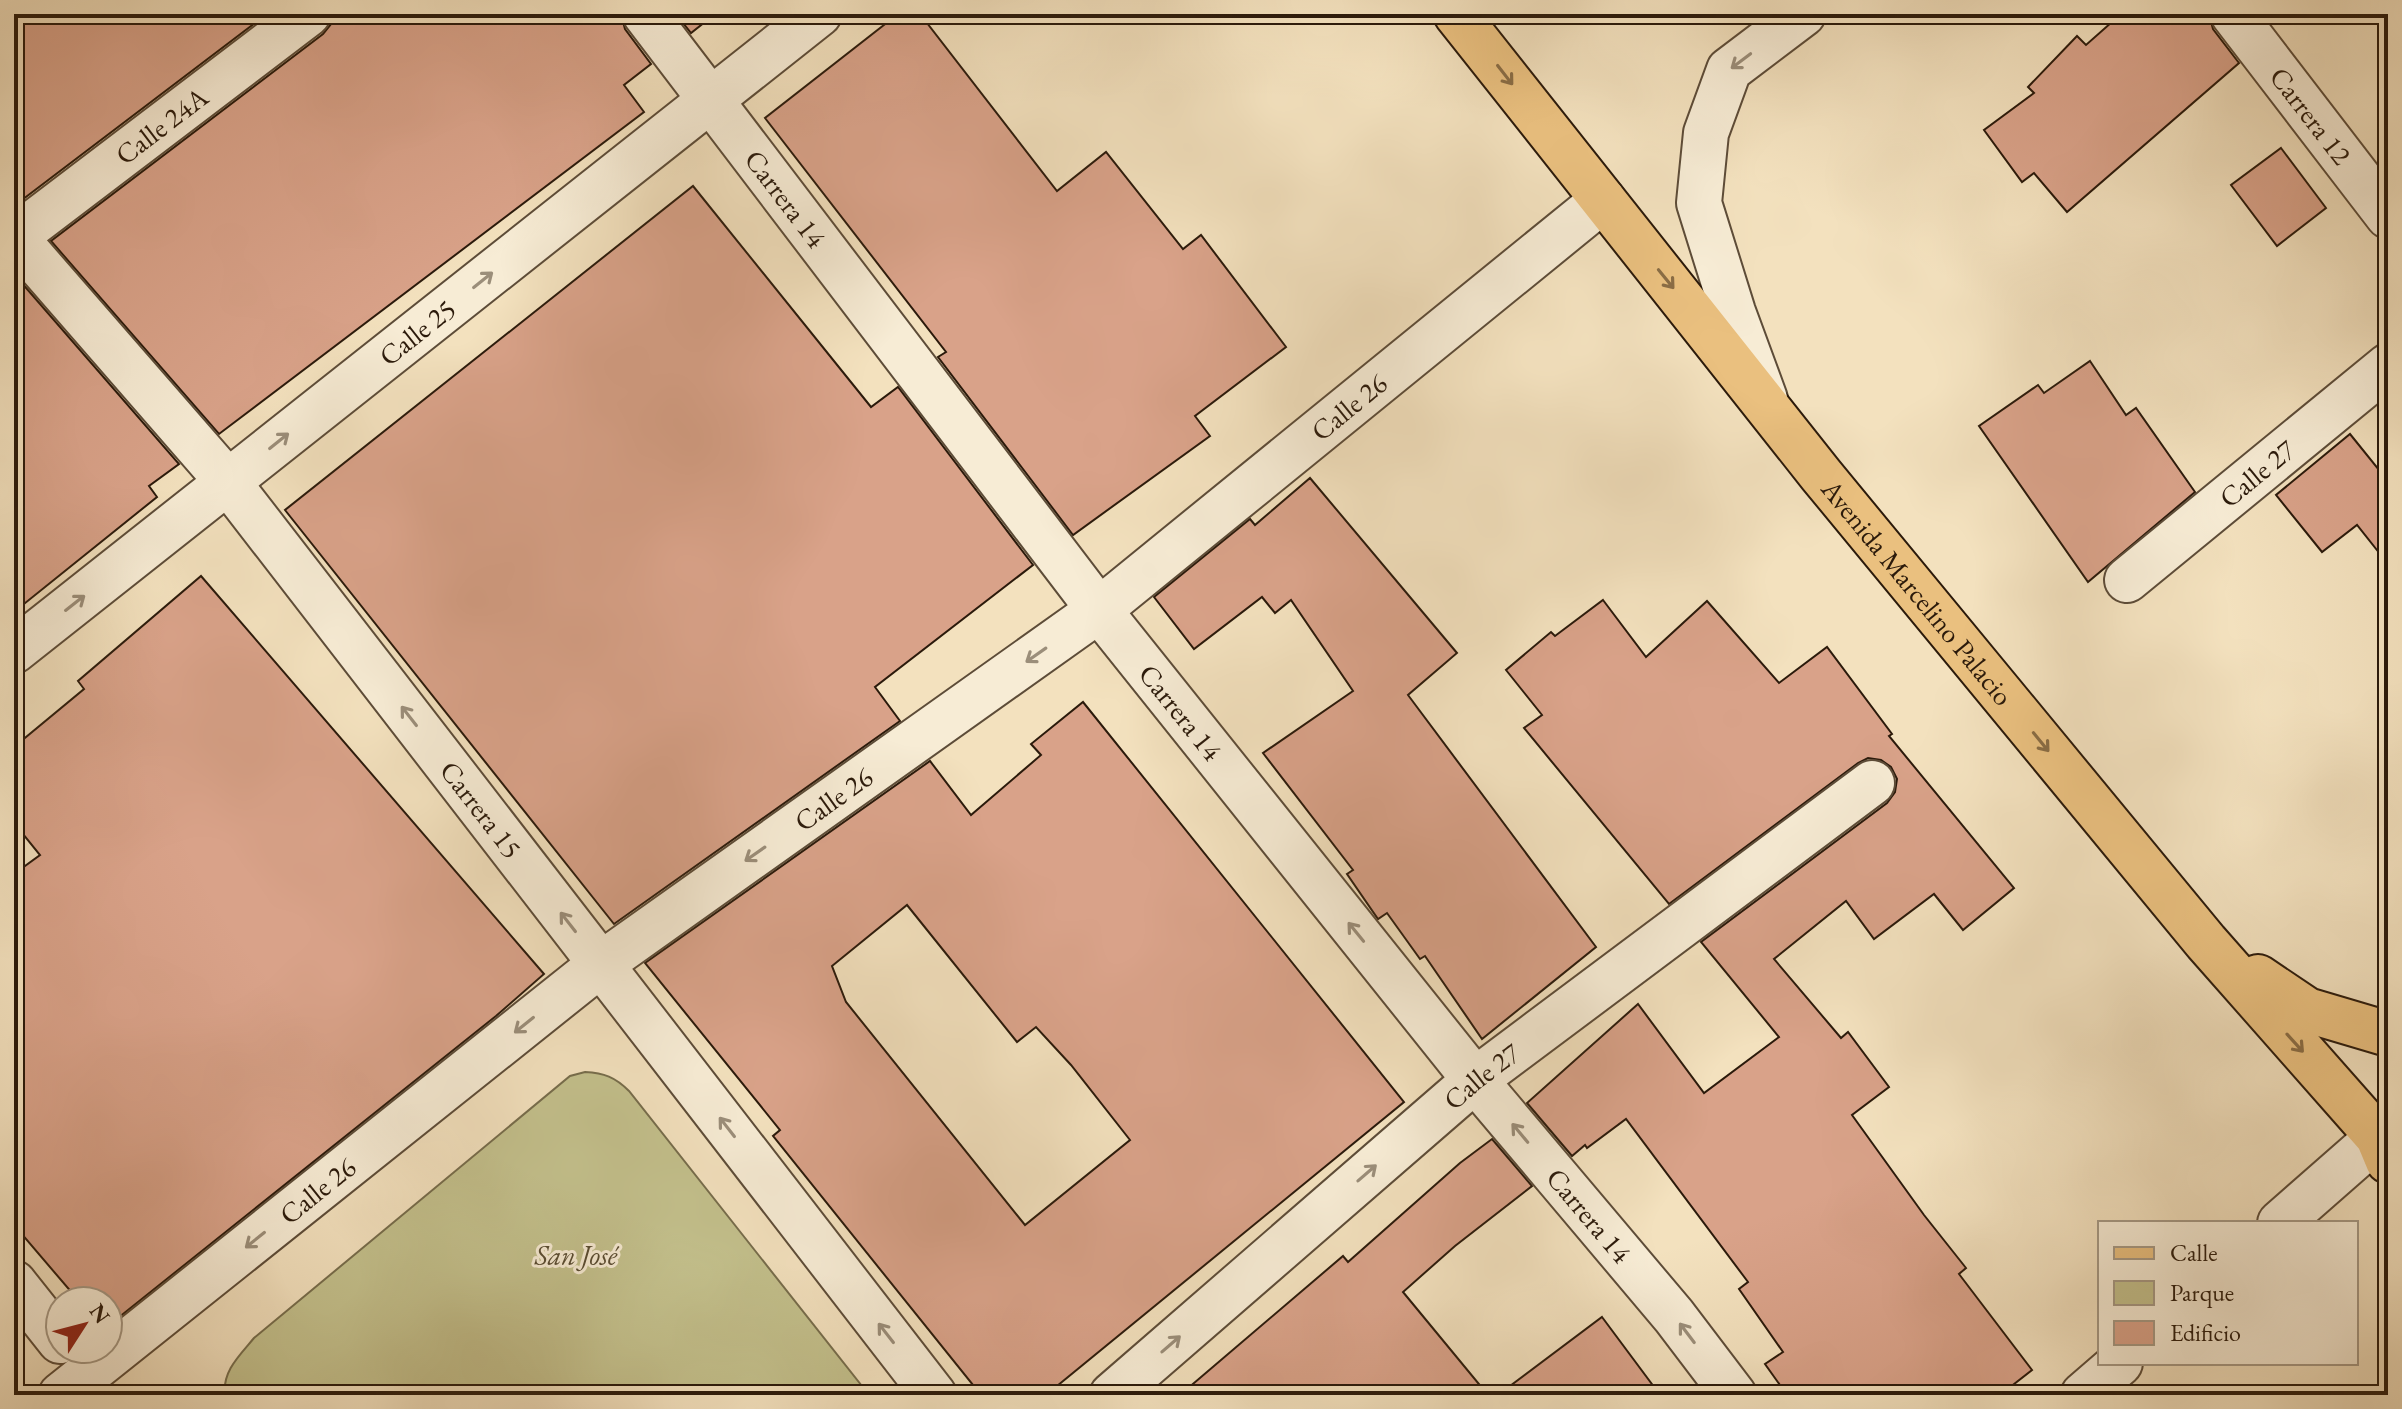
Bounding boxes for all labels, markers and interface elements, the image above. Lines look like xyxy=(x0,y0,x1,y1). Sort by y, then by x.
one-way arrow xyxy=(1731,53,1752,70)
street label: Carrera 12 xyxy=(2262,59,2360,172)
one-way arrow xyxy=(1496,64,1513,85)
street label: Calle 24A xyxy=(108,78,216,172)
street label: Carrera 14 xyxy=(737,142,835,255)
one-way arrow xyxy=(1657,268,1675,289)
one-way arrow xyxy=(472,271,493,288)
street label: Calle 25 xyxy=(371,291,463,373)
street label: Calle 26 xyxy=(1303,365,1394,448)
street label: Calle 27 xyxy=(2211,431,2303,515)
one-way arrow xyxy=(268,433,289,450)
street label: Avenida Marcelino Palacio xyxy=(1813,471,2022,713)
one-way arrow xyxy=(64,594,85,611)
one-way arrow xyxy=(1025,647,1047,663)
street label: Carrera 14 xyxy=(1131,656,1231,768)
one-way arrow xyxy=(401,706,418,727)
one-way arrow xyxy=(2032,731,2050,752)
street label: Carrera 15 xyxy=(432,753,530,865)
street label: Calle 26 xyxy=(787,759,880,839)
one-way arrow xyxy=(745,845,766,862)
one-way arrow xyxy=(560,912,577,933)
one-way arrow xyxy=(1348,921,1366,942)
one-way arrow xyxy=(513,1016,534,1034)
one-way arrow xyxy=(2285,1032,2303,1052)
street label: Calle 27 xyxy=(1436,1034,1527,1118)
one-way arrow xyxy=(719,1117,736,1139)
one-way arrow xyxy=(1511,1124,1529,1144)
street label: Calle 26 xyxy=(272,1149,363,1232)
street label: Carrera 14 xyxy=(1539,1160,1640,1271)
one-way arrow xyxy=(1357,1165,1377,1183)
legend xyxy=(2098,1221,2358,1365)
one-way arrow xyxy=(245,1231,266,1249)
park label: San José xyxy=(534,1237,620,1273)
text: Calle xyxy=(2170,1237,2218,1268)
text: Parque xyxy=(2170,1277,2234,1308)
north arrow xyxy=(44,1285,124,1365)
text: N xyxy=(83,1298,117,1329)
text: Edificio xyxy=(2170,1317,2241,1348)
one-way arrow xyxy=(878,1323,895,1344)
one-way arrow xyxy=(1678,1323,1695,1344)
one-way arrow xyxy=(1160,1335,1181,1353)

